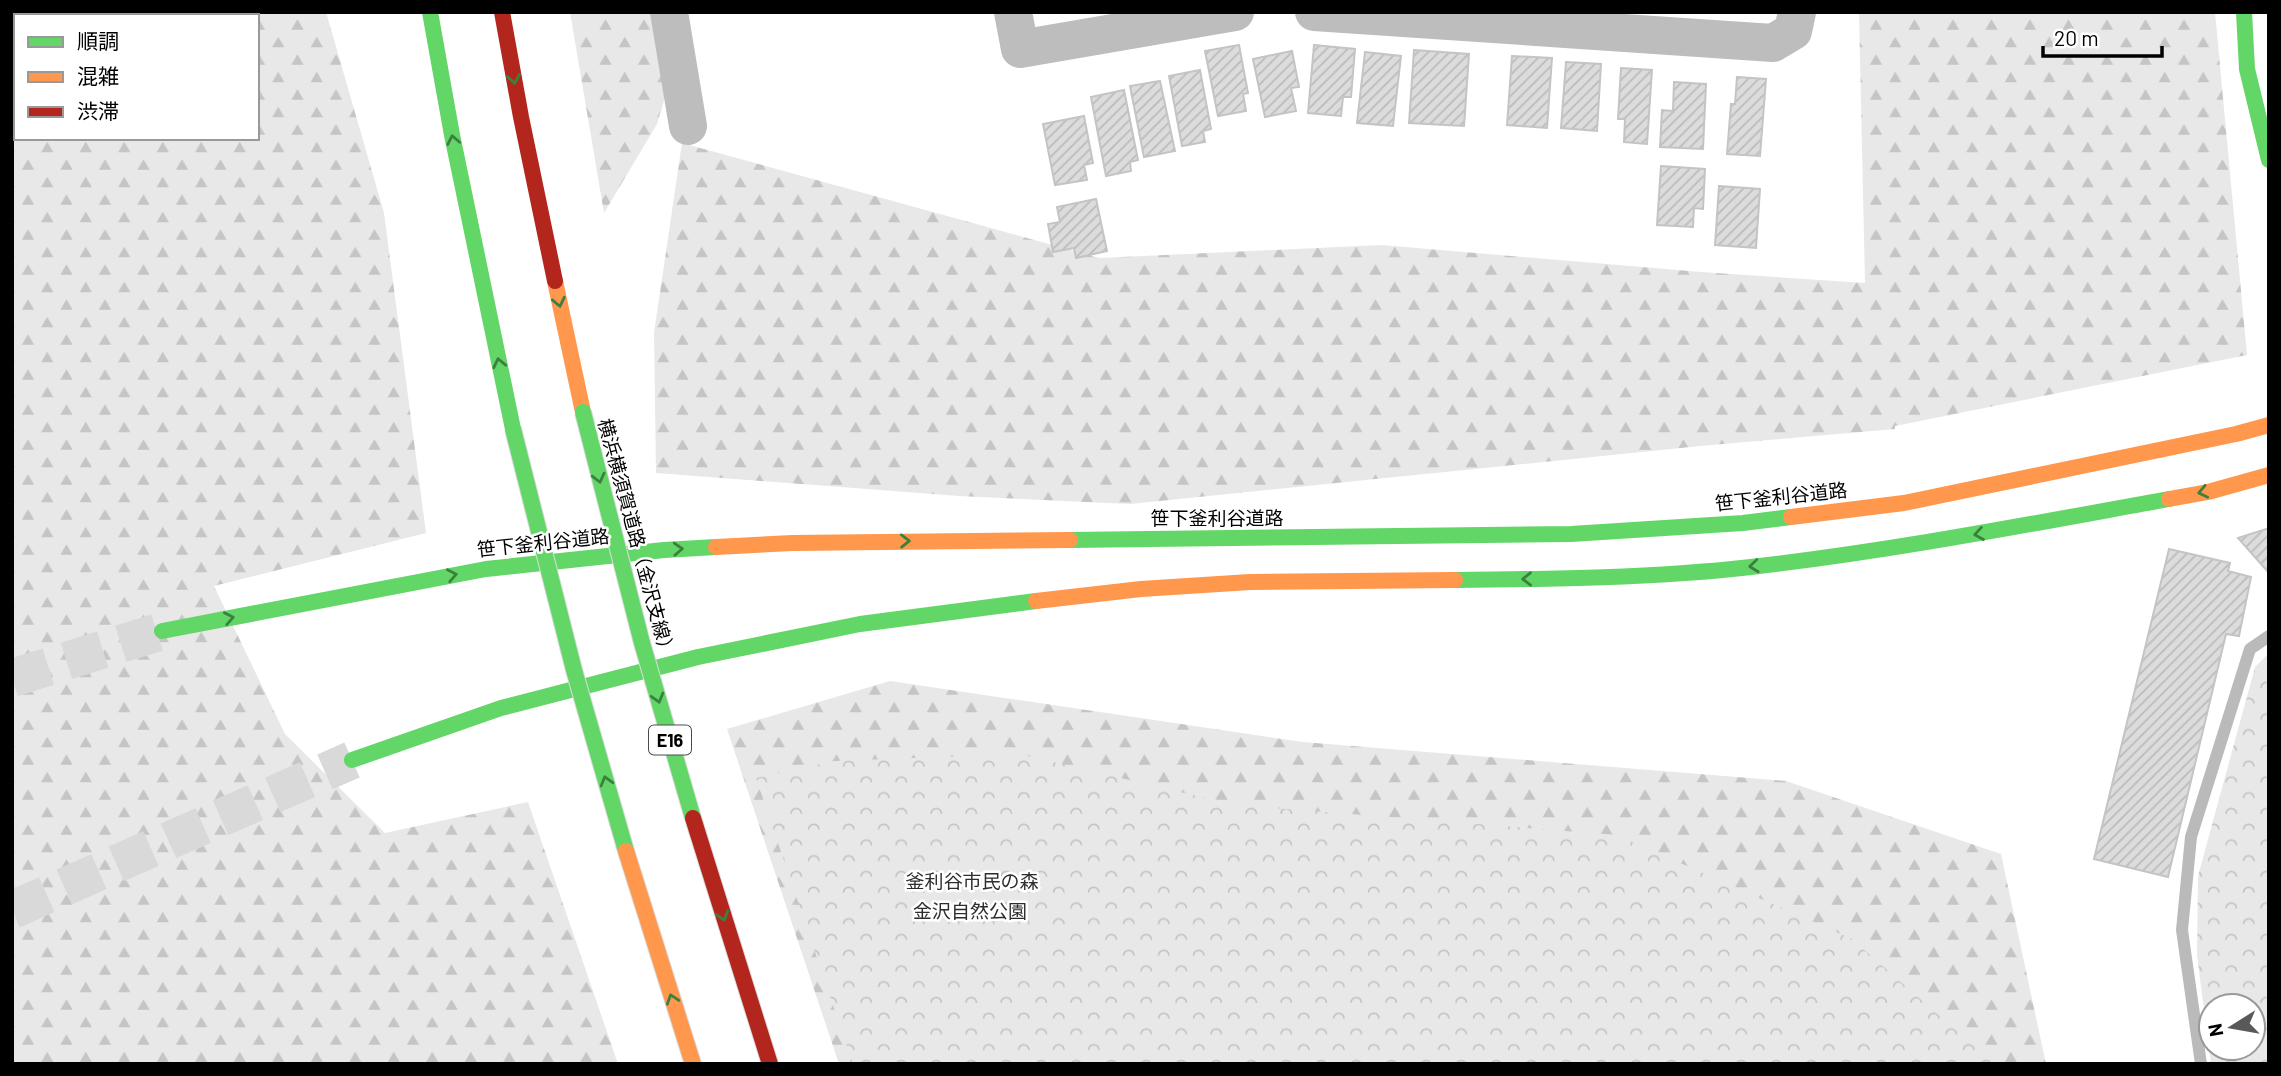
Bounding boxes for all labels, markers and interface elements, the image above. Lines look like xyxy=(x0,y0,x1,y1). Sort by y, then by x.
legend xyxy=(14,14,259,140)
scale bar xyxy=(2043,14,2162,58)
text: 20 m xyxy=(2054,25,2099,50)
text: 順調 xyxy=(77,28,119,53)
text: 混雑 xyxy=(77,63,119,88)
one-way arrow xyxy=(506,73,521,85)
text: 渋滞 xyxy=(77,98,119,123)
one-way arrow xyxy=(447,134,462,146)
one-way arrow xyxy=(551,296,566,308)
one-way arrow xyxy=(493,357,508,369)
street label: 横浜横須賀道路（金沢支線） xyxy=(594,416,680,660)
one-way arrow xyxy=(591,472,605,484)
street label: 笹下釜利谷道路 xyxy=(1714,478,1848,514)
one-way arrow xyxy=(2197,484,2209,499)
street label: 笹下釜利谷道路 xyxy=(1150,506,1284,529)
street label: 笹下釜利谷道路 xyxy=(476,524,610,560)
one-way arrow xyxy=(1973,525,1985,540)
one-way arrow xyxy=(901,533,911,549)
one-way arrow xyxy=(673,542,684,557)
one-way arrow xyxy=(1748,559,1760,574)
one-way arrow xyxy=(446,569,458,584)
one-way arrow xyxy=(1521,571,1532,587)
one-way arrow xyxy=(223,612,235,627)
one-way arrow xyxy=(649,692,664,704)
road number: E16 xyxy=(649,726,691,754)
one-way arrow xyxy=(600,775,614,787)
park label: 釜利谷市民の森 xyxy=(905,869,1039,892)
park label: 金沢自然公園 xyxy=(913,899,1027,922)
one-way arrow xyxy=(715,909,729,922)
north arrow xyxy=(2197,992,2267,1062)
one-way arrow xyxy=(666,993,680,1006)
text: N xyxy=(2202,1022,2227,1039)

